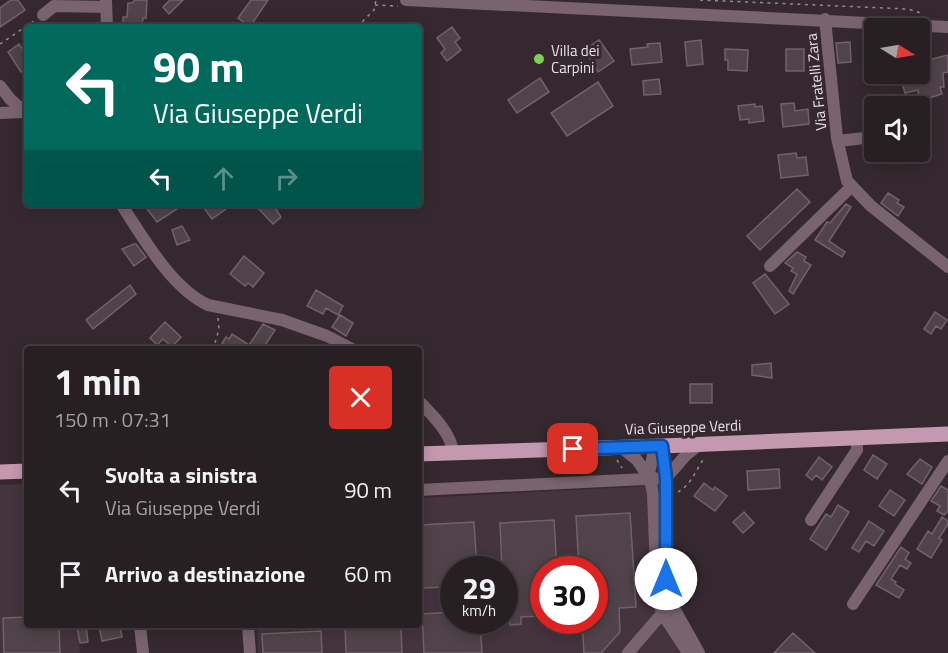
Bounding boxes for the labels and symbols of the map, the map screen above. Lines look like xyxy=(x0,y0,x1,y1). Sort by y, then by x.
north arrow xyxy=(864,18,930,84)
street label: Via Fratelli Zara xyxy=(799,32,833,132)
place label: Villa dei Carpini xyxy=(551,39,600,79)
marker: Villa dei Carpini xyxy=(532,52,546,66)
street label: Via Giuseppe Verdi xyxy=(624,413,742,441)
pin xyxy=(547,423,598,474)
position arrow xyxy=(634,547,698,611)
speed limit sign: 30 xyxy=(530,556,608,634)

